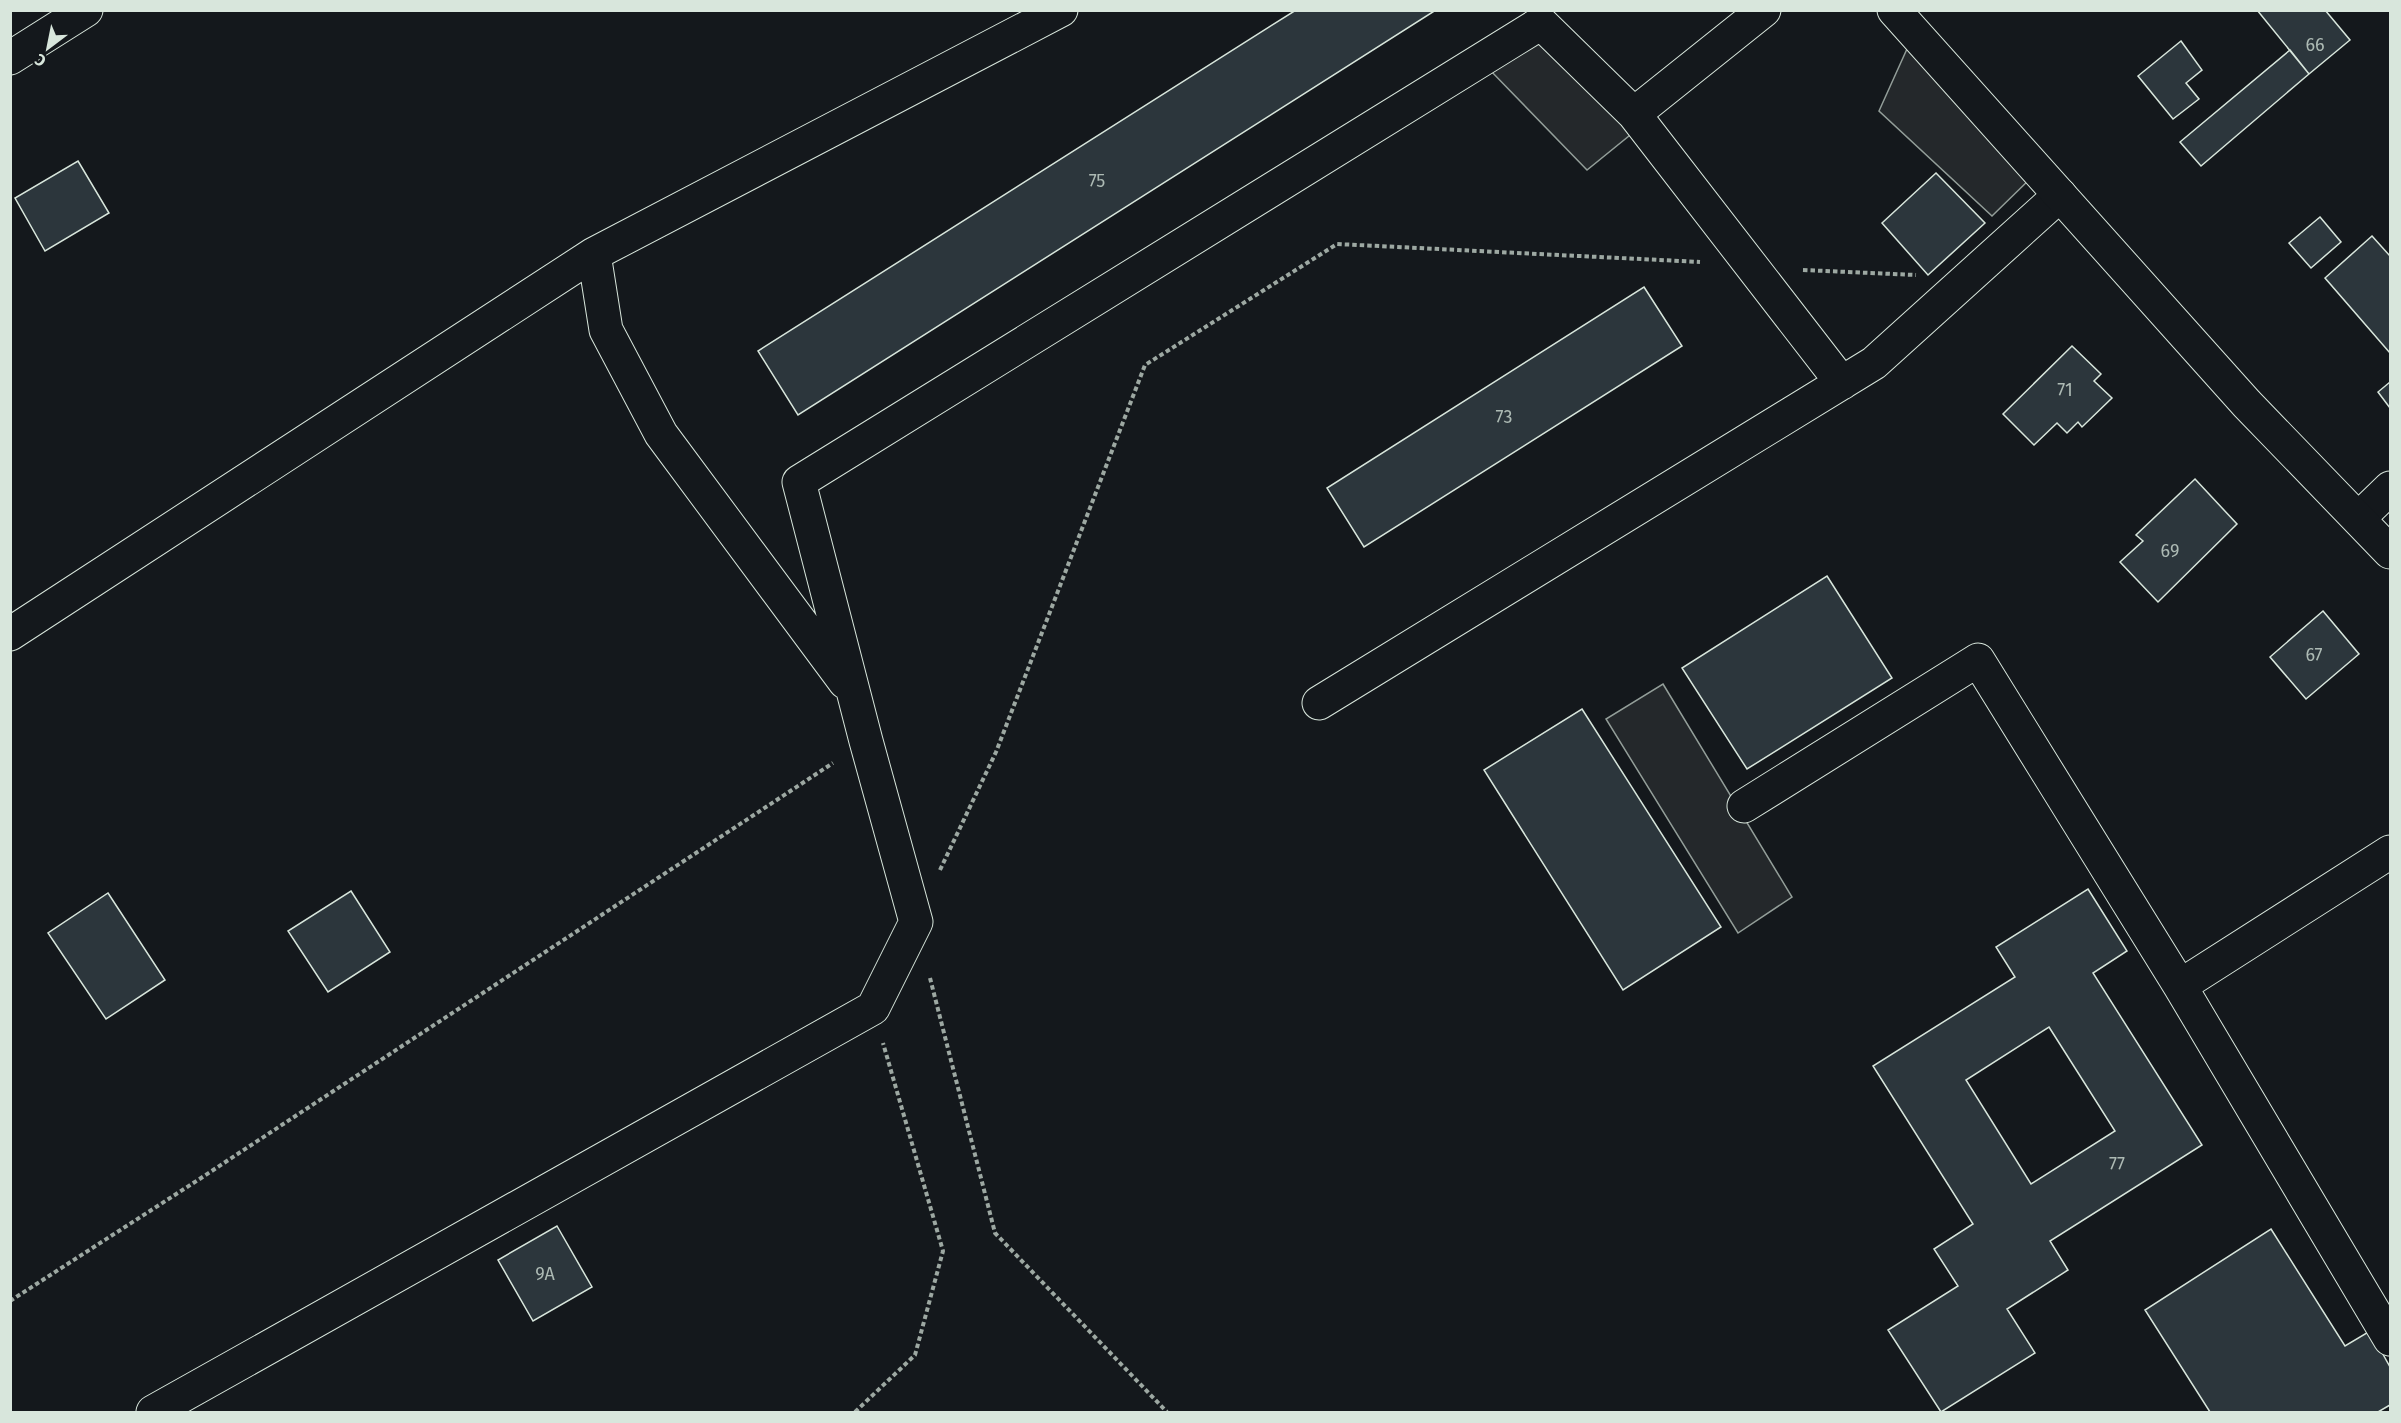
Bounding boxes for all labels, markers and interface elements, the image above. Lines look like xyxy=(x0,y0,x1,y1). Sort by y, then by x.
north arrow xyxy=(18,18,78,78)
house number: 66 xyxy=(2305,34,2325,56)
text: С xyxy=(31,49,49,71)
house number: 75 xyxy=(1089,170,1105,192)
house number: 71 xyxy=(2057,379,2073,401)
house number: 73 xyxy=(1496,406,1512,428)
house number: 69 xyxy=(2161,540,2179,562)
house number: 67 xyxy=(2305,644,2323,666)
house number: 77 xyxy=(2109,1153,2125,1175)
house number: 9А xyxy=(535,1263,555,1285)

